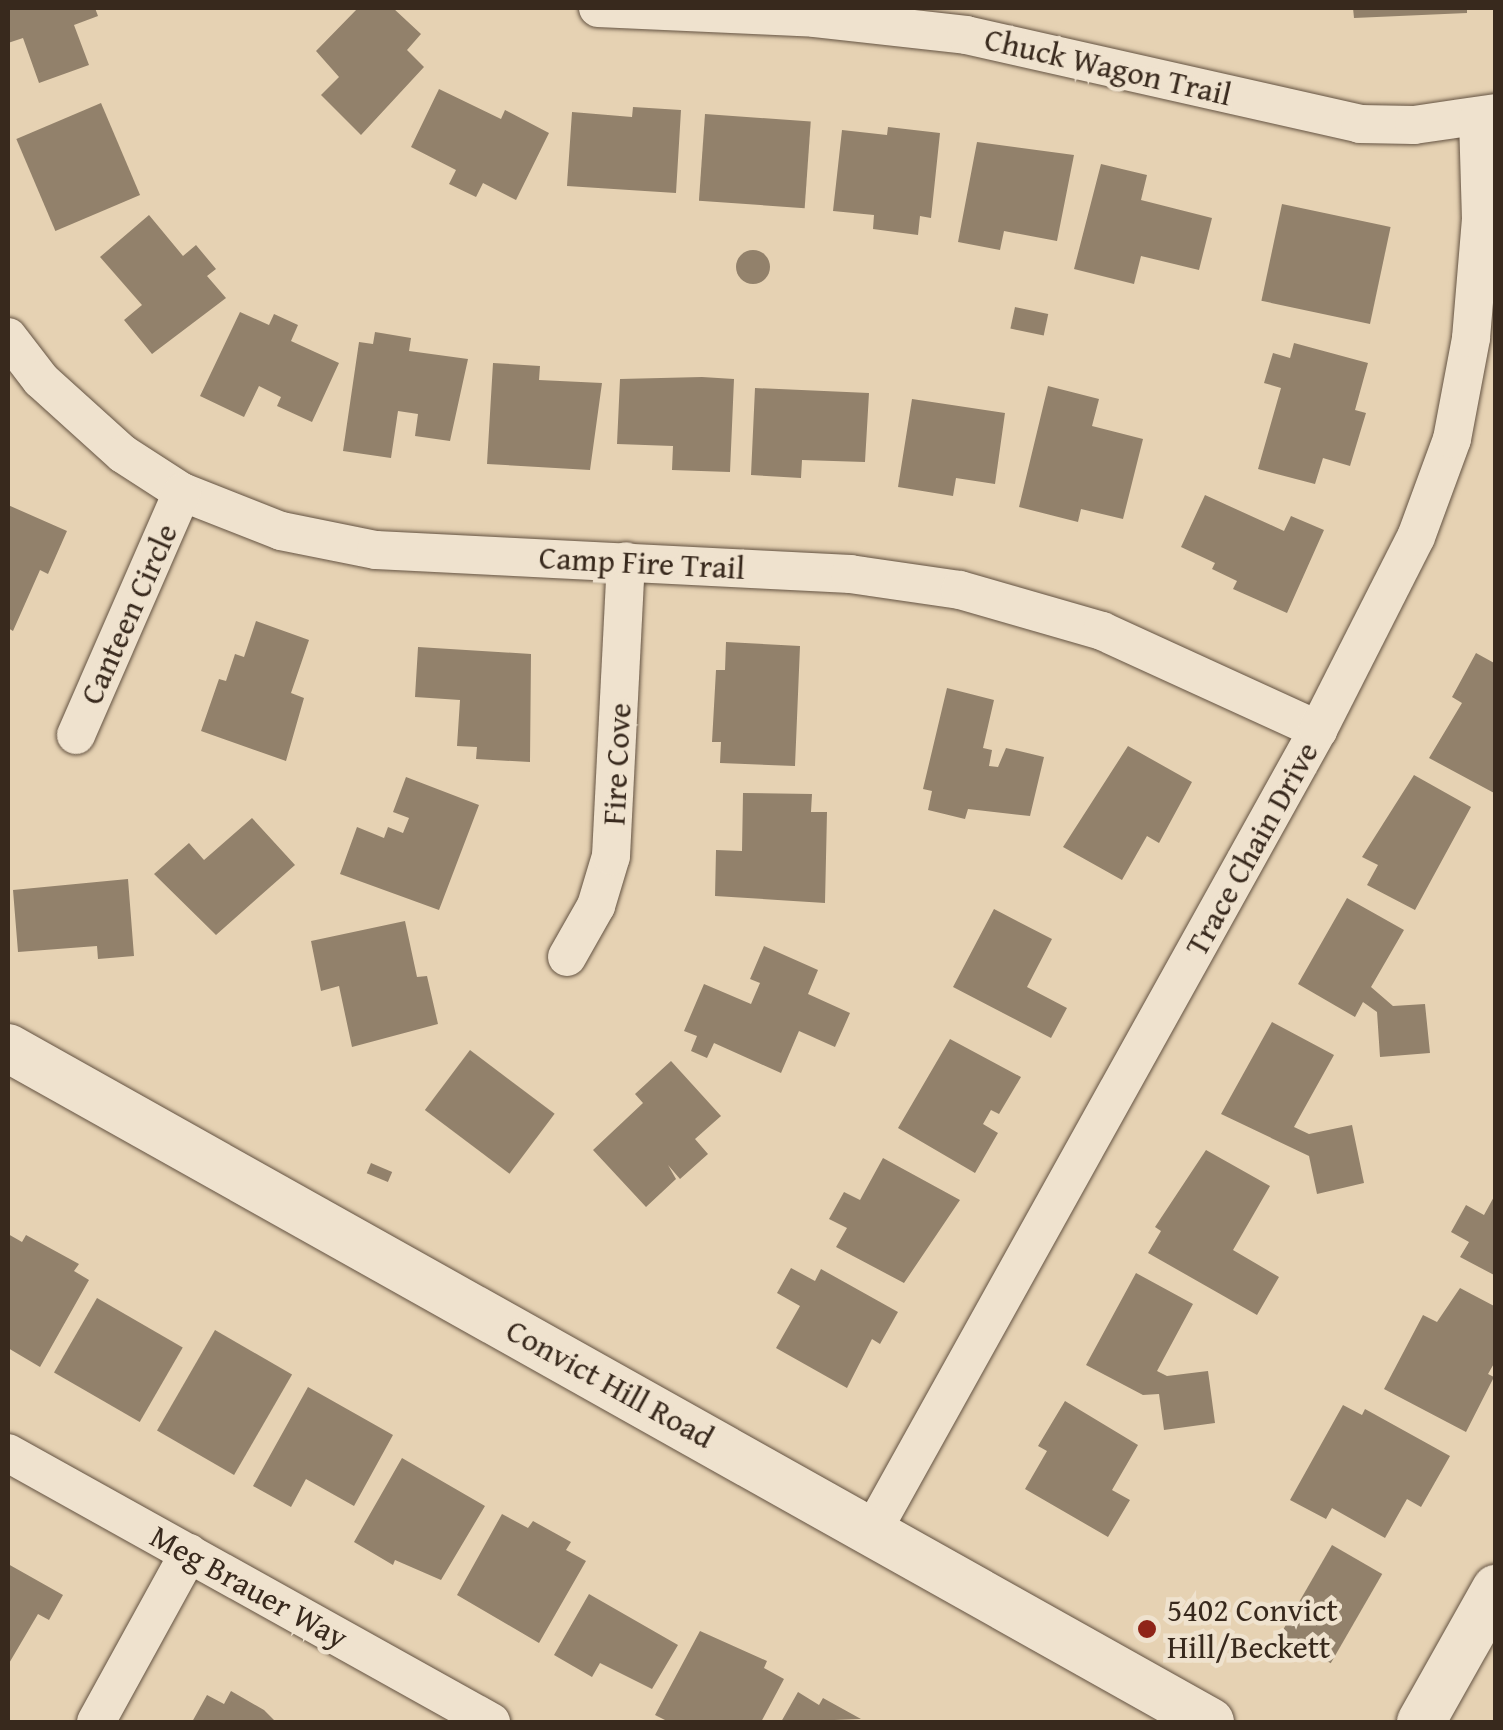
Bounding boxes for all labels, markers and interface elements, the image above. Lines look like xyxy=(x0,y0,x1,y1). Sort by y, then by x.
street label: Chuck Wagon Trail xyxy=(981,20,1235,114)
street label: Canteen Circle xyxy=(72,518,186,710)
street label: Camp Fire Trail xyxy=(538,538,746,588)
street label: Fire Cove xyxy=(595,702,639,826)
street label: Trace Chain Drive xyxy=(1177,735,1327,963)
street label: Convict Hill Road xyxy=(500,1311,720,1457)
street label: Meg Brauer Way xyxy=(144,1517,354,1657)
place label: 5402 Convict Hill/Beckett xyxy=(1167,1592,1338,1667)
marker: 5402 Convict Hill/Beckett xyxy=(1136,1618,1158,1640)

